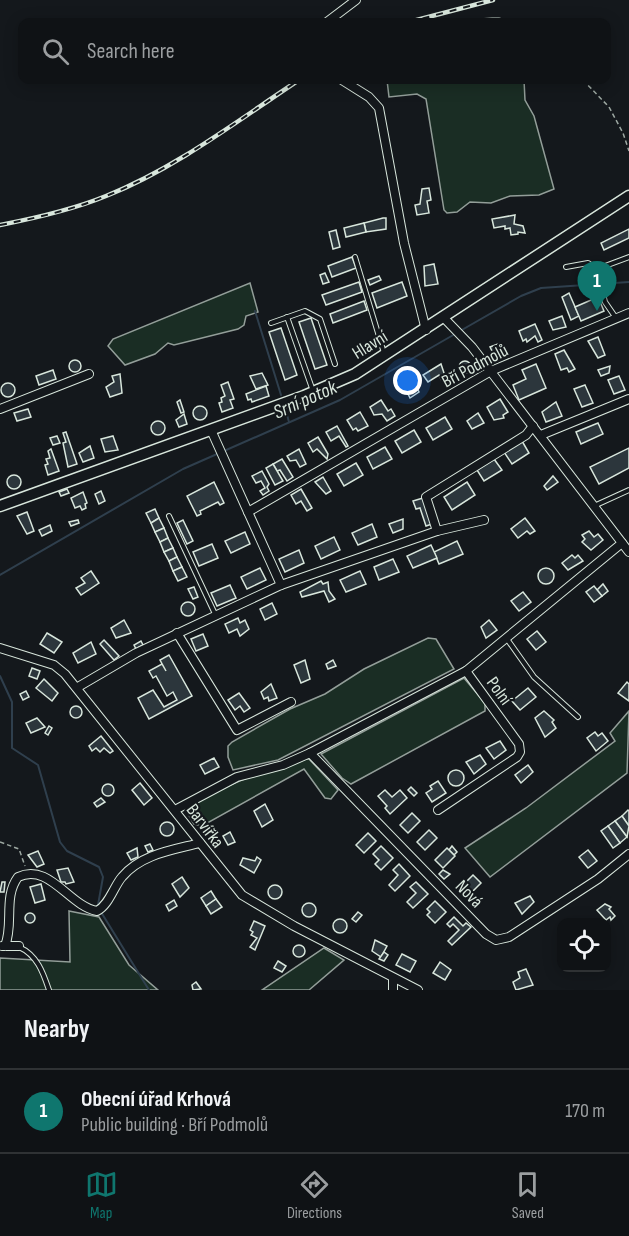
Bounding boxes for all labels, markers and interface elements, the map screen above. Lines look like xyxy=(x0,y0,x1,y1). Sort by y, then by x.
search box xyxy=(18,18,611,84)
icon: search xyxy=(39,35,72,68)
text: Search here xyxy=(87,38,174,65)
pin: 1 xyxy=(578,262,616,311)
street label: Hlavní xyxy=(349,326,392,364)
street label: Bří Podmolů xyxy=(438,340,512,392)
your location xyxy=(393,366,422,395)
water label: Srní potok xyxy=(270,375,341,425)
street label: Polní xyxy=(482,673,517,710)
street label: Barvířka xyxy=(182,800,228,852)
street label: Nová xyxy=(451,876,487,912)
map controls xyxy=(557,918,611,972)
button: locate xyxy=(557,918,611,972)
text: Nearby xyxy=(24,1014,90,1045)
text: Obecní úřad Krhová xyxy=(81,1086,231,1113)
text: 1 xyxy=(40,1099,47,1123)
text: 170 m xyxy=(565,1099,605,1123)
text: Public building · Bří Podmolů xyxy=(81,1113,268,1137)
tab: Map xyxy=(85,1168,118,1223)
tab: Directions xyxy=(287,1168,342,1223)
tab: Saved xyxy=(511,1168,544,1223)

